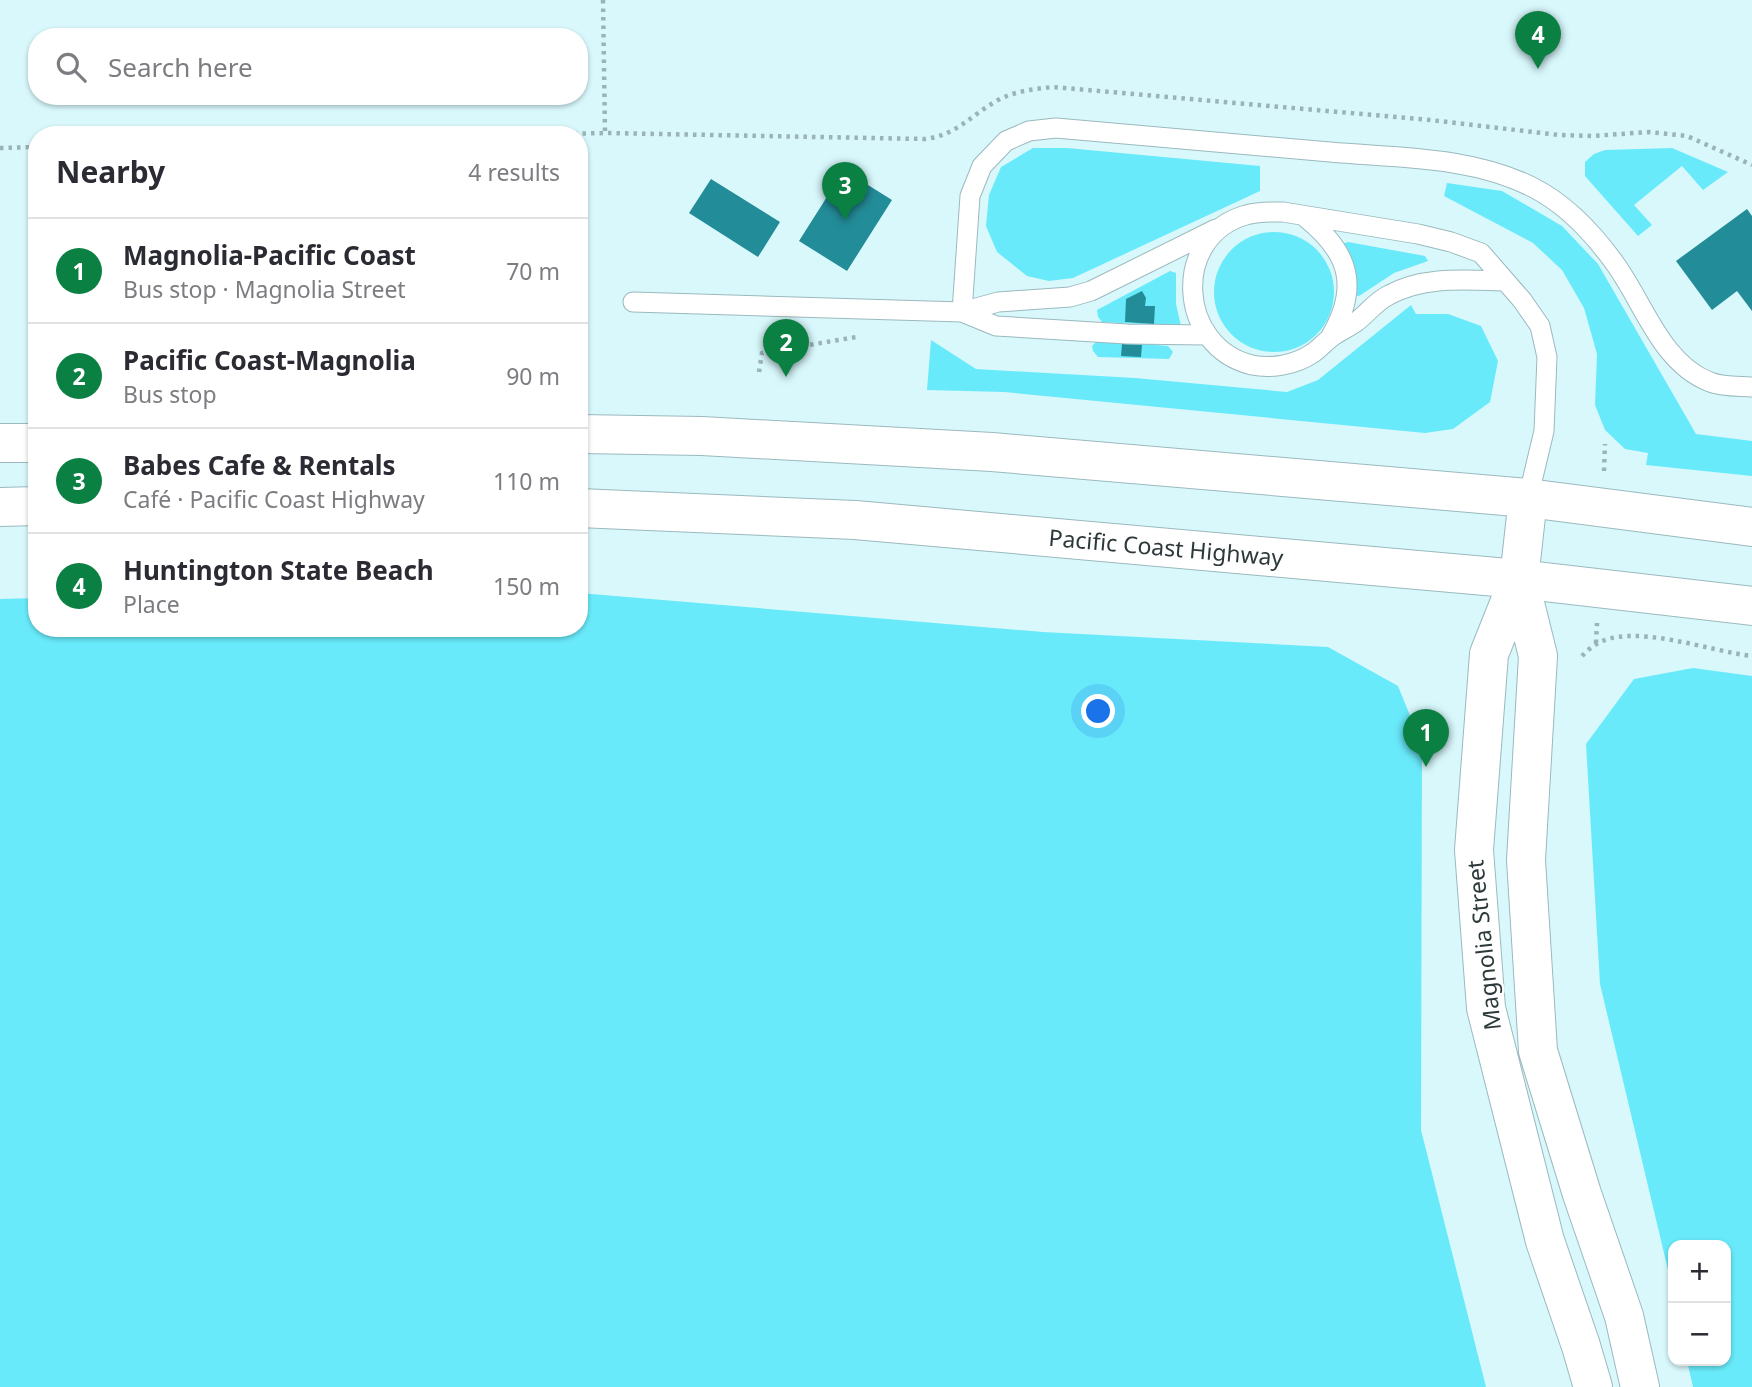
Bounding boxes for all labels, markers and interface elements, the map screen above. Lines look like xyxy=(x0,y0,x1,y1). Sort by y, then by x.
pin: 4 xyxy=(1515,11,1561,69)
search box xyxy=(28,28,588,105)
icon: search xyxy=(52,48,90,86)
text: Search here xyxy=(108,49,253,85)
text: Nearby xyxy=(56,151,165,192)
text: 4 results xyxy=(468,156,560,188)
pin: 3 xyxy=(822,162,868,220)
text: Magnolia-Pacific Coast xyxy=(123,237,416,273)
text: 1 xyxy=(72,255,86,287)
text: 70 m xyxy=(506,255,560,287)
text: Bus stop · Magnolia Street xyxy=(123,273,406,305)
pin: 2 xyxy=(763,319,809,377)
text: Pacific Coast-Magnolia xyxy=(123,342,416,378)
text: 2 xyxy=(72,360,86,392)
text: 90 m xyxy=(506,360,560,392)
text: Bus stop xyxy=(123,378,217,410)
text: Babes Cafe & Rentals xyxy=(123,447,396,483)
text: 3 xyxy=(72,465,86,497)
text: 110 m xyxy=(493,465,560,497)
text: Café · Pacific Coast Highway xyxy=(123,483,425,515)
street label: Pacific Coast Highway xyxy=(1047,521,1285,573)
text: Huntington State Beach xyxy=(123,552,434,588)
text: 4 xyxy=(72,570,86,602)
text: 150 m xyxy=(493,570,560,602)
text: Place xyxy=(123,588,180,620)
your location xyxy=(1081,694,1115,728)
pin: 1 xyxy=(1403,709,1449,767)
street label: Magnolia Street xyxy=(1458,858,1508,1032)
map controls xyxy=(1668,1240,1731,1366)
button: + xyxy=(1668,1240,1731,1303)
button: − xyxy=(1668,1303,1731,1366)

